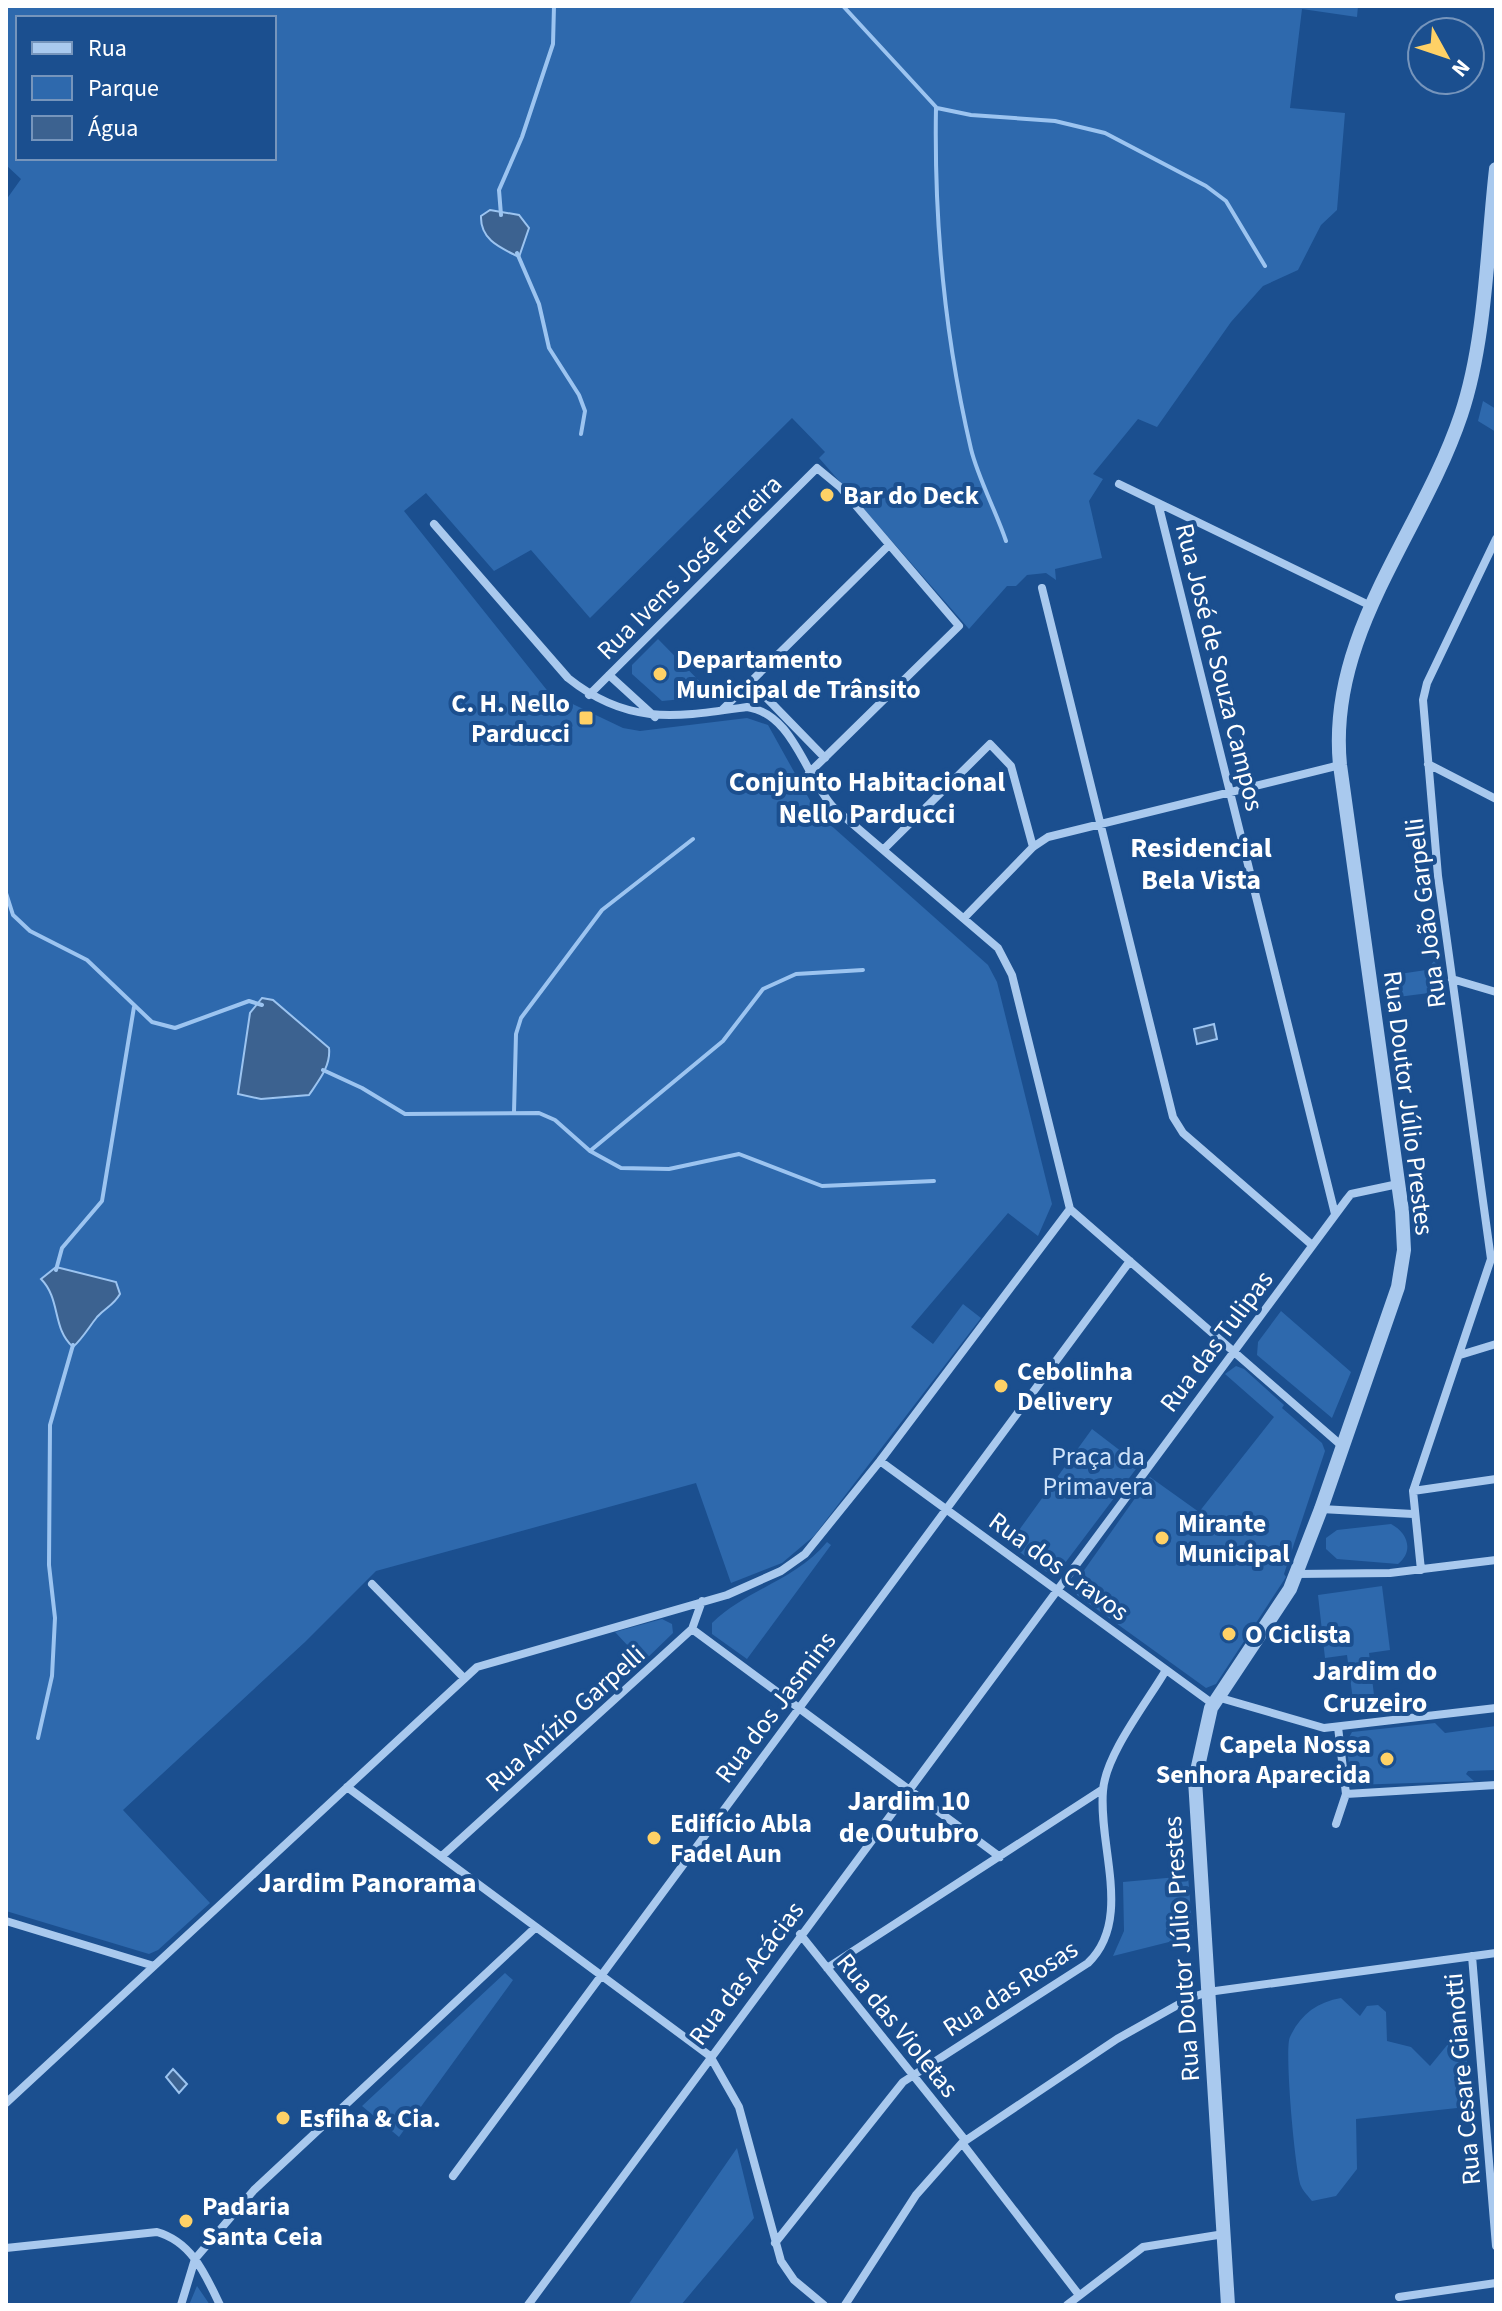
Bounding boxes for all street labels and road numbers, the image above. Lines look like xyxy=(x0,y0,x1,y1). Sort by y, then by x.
street label: Rua Ivens José Ferreira xyxy=(588,466,790,668)
street label: Rua José de Souza Campos xyxy=(1166,520,1273,815)
street label: Rua João Garpelli xyxy=(1395,816,1455,1010)
street label: Rua Doutor Júlio Prestes xyxy=(1374,969,1443,1237)
street label: Rua das Tulipas xyxy=(1151,1263,1282,1420)
street label: Rua dos Cravos xyxy=(981,1503,1136,1630)
street label: Rua dos Jasmins xyxy=(706,1624,845,1791)
street label: Rua Anízio Garpelli xyxy=(477,1636,653,1800)
street label: Rua Doutor Júlio Prestes xyxy=(1154,1815,1209,2083)
street label: Rua das Acácias xyxy=(680,1893,813,2053)
street label: Rua das Rosas xyxy=(935,1931,1085,2046)
street label: Rua das Violetas xyxy=(828,1945,968,2106)
street label: Rua Cesare Gianotti xyxy=(1435,1971,1490,2187)

